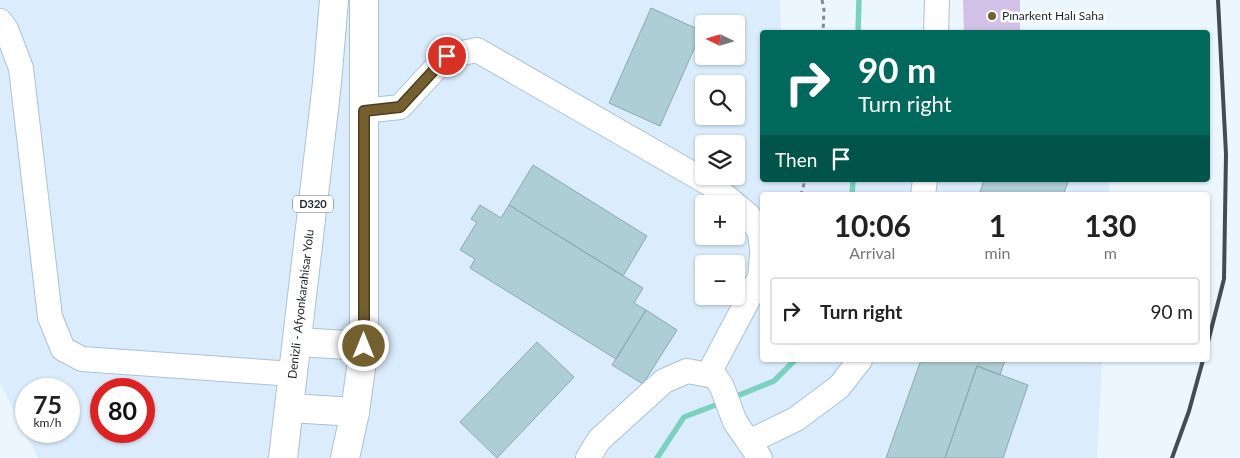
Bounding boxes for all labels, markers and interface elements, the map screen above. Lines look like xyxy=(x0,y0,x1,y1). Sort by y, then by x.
place label: Pınarkent Halı Saha xyxy=(1002,8,1104,23)
marker: Pınarkent Halı Saha xyxy=(986,10,998,22)
north arrow xyxy=(695,15,745,65)
map controls xyxy=(695,15,745,305)
pin xyxy=(426,35,468,77)
icon: arrive xyxy=(433,42,461,70)
text: 90 m xyxy=(858,48,936,90)
icon: right xyxy=(775,50,840,115)
button: search xyxy=(695,75,745,125)
text: Turn right xyxy=(858,90,952,117)
button: layers xyxy=(695,135,745,185)
icon: arrive xyxy=(827,145,855,173)
text: Then xyxy=(775,148,817,171)
road number: D320 xyxy=(293,195,333,212)
button: + xyxy=(695,195,745,245)
text: 10:06 xyxy=(834,207,911,243)
text: 1 xyxy=(989,207,1006,243)
text: 130 xyxy=(1084,207,1136,243)
street label: Denizli - Afyonkarahisar Yolu xyxy=(284,228,317,380)
text: Arrival xyxy=(849,243,895,262)
text: min xyxy=(985,243,1011,262)
text: m xyxy=(1104,243,1117,262)
button: − xyxy=(695,255,745,305)
icon: right xyxy=(777,297,805,325)
text: Turn right xyxy=(820,300,902,323)
text: 90 m xyxy=(1150,300,1193,323)
position arrow xyxy=(337,319,389,371)
speed limit sign: 80 xyxy=(90,378,155,443)
text: 75 xyxy=(33,389,62,419)
text: km/h xyxy=(33,415,62,430)

